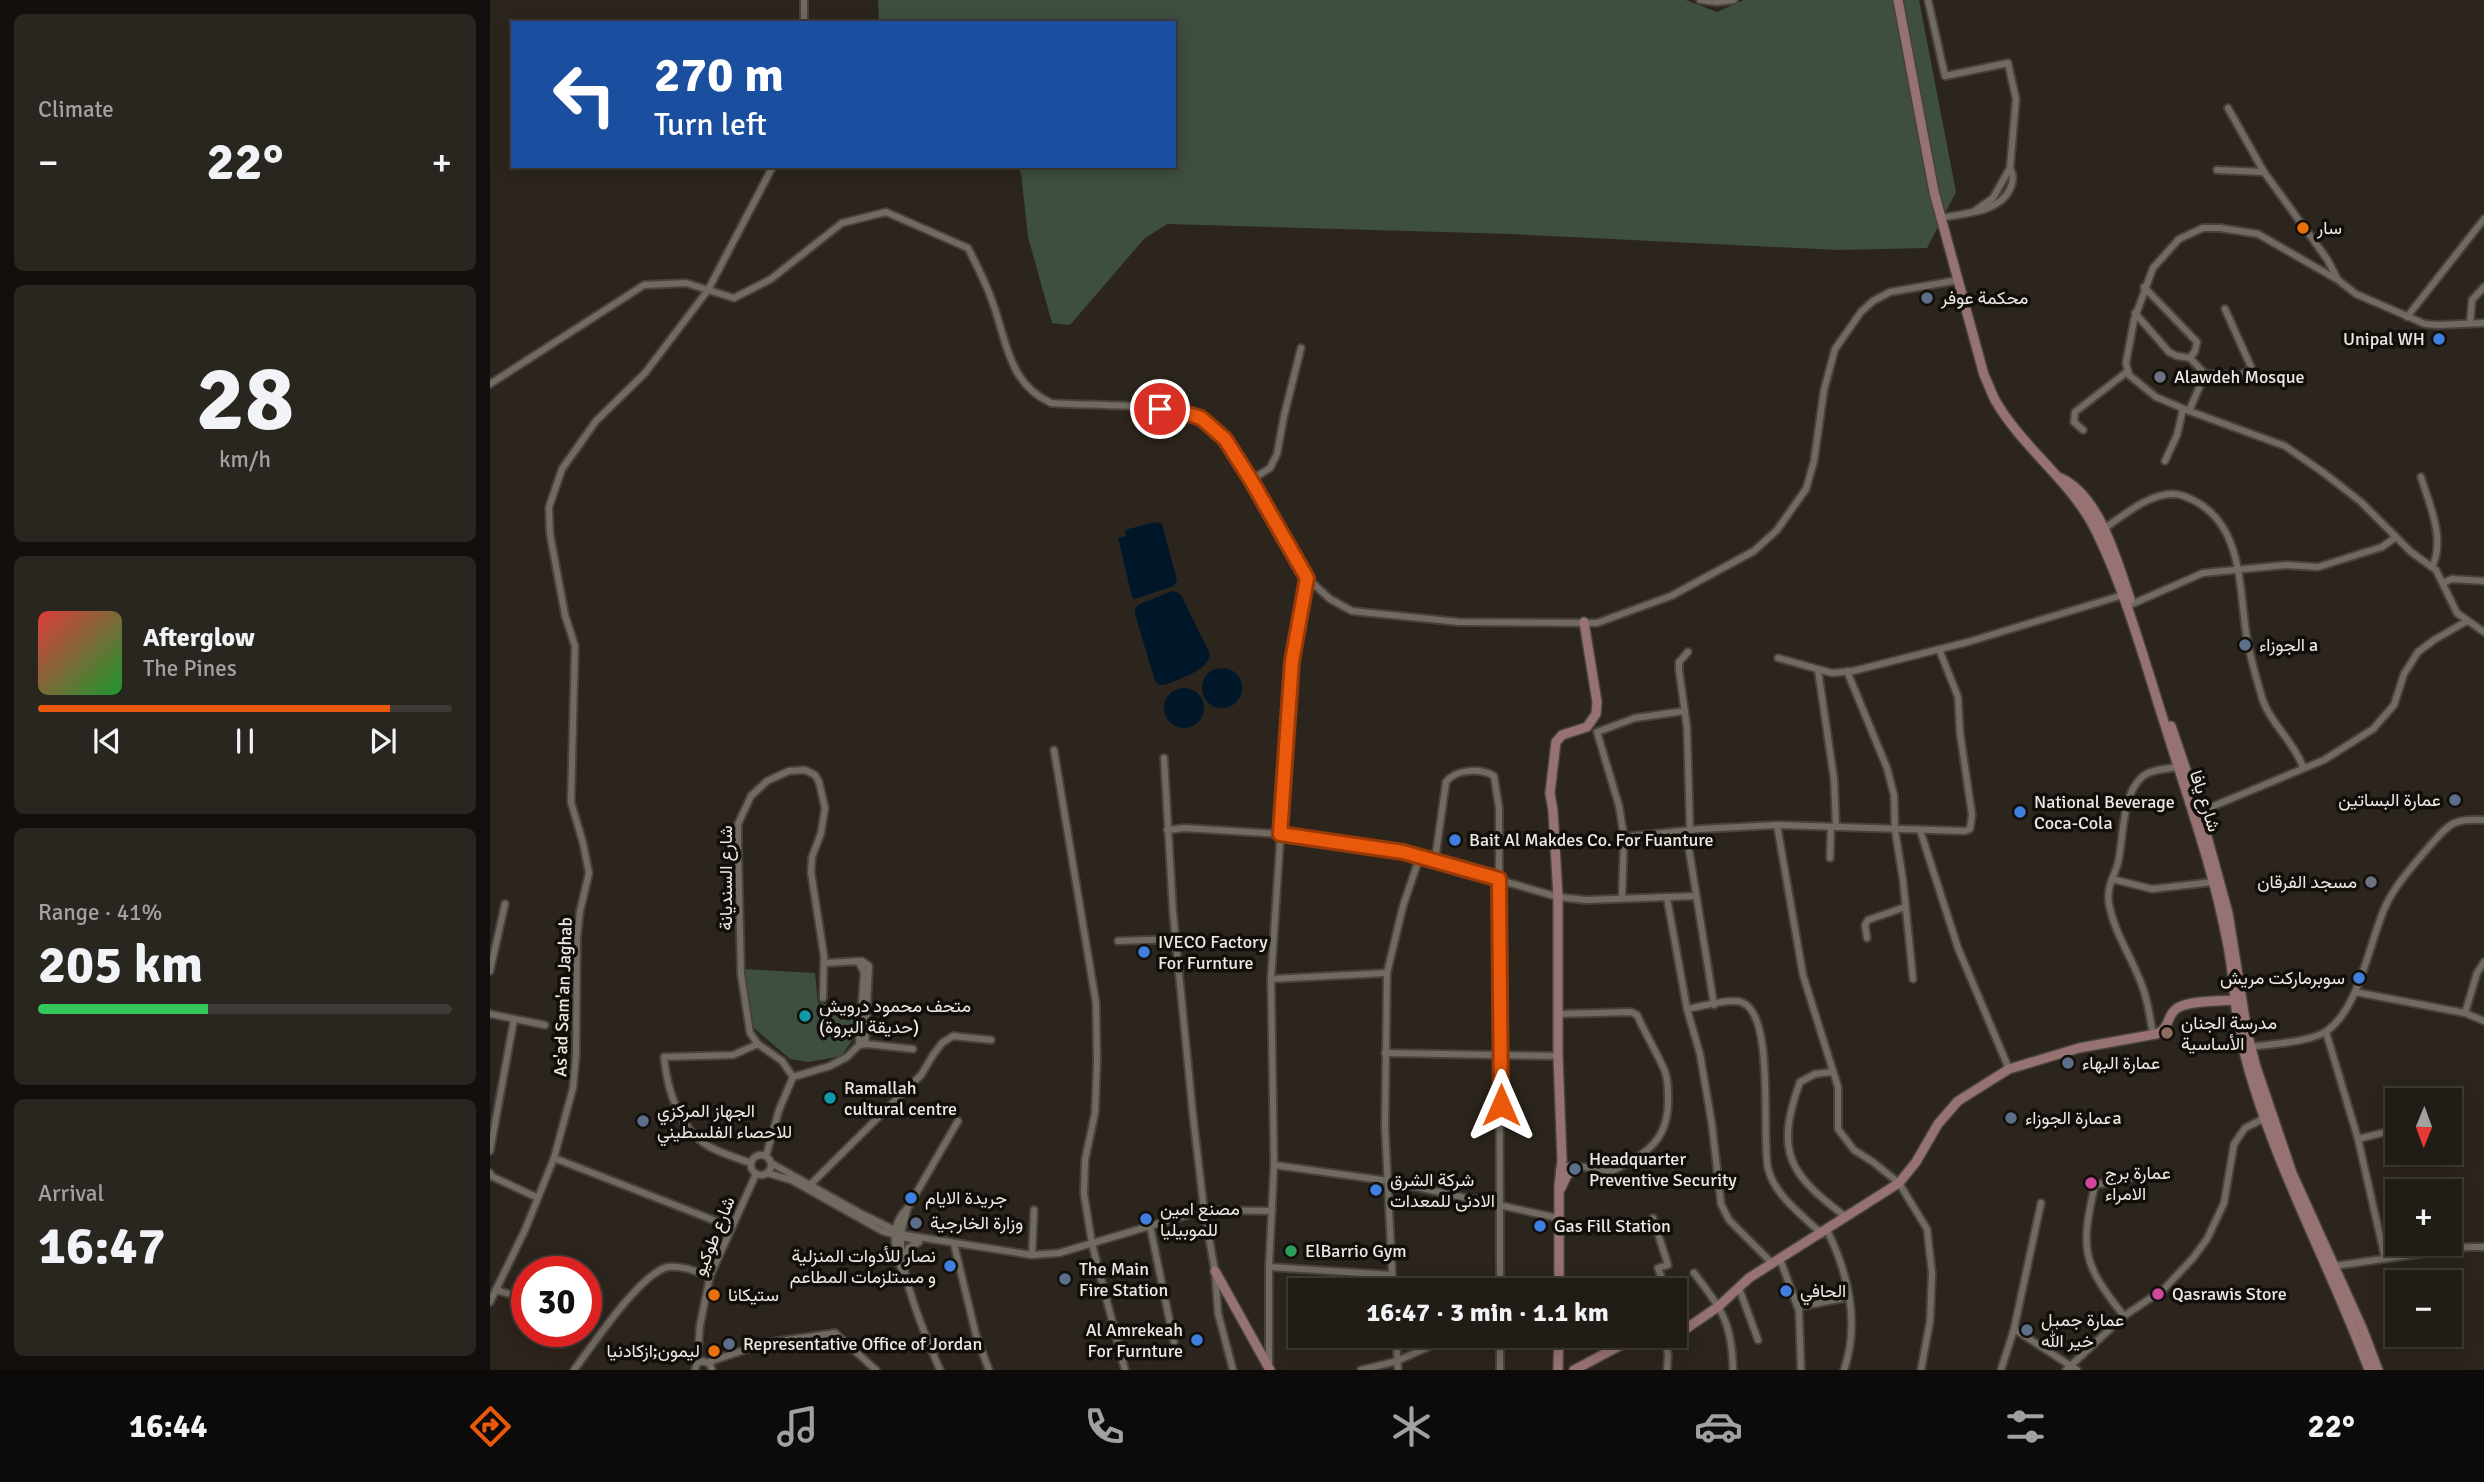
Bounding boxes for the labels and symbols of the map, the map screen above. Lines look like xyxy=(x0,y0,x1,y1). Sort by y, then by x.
place label: سار xyxy=(2316,217,2342,239)
marker: سار xyxy=(2295,220,2311,236)
place label: محكمة عوفر xyxy=(1940,287,2028,309)
marker: محكمة عوفر xyxy=(1919,290,1935,306)
place label: Unipal WH xyxy=(2343,328,2425,350)
marker: Unipal WH xyxy=(2431,331,2447,347)
place label: Alawdeh Mosque xyxy=(2174,366,2304,388)
marker: Alawdeh Mosque xyxy=(2152,369,2168,385)
pin xyxy=(1130,379,1190,439)
place label: الجوزاء a xyxy=(2259,634,2318,656)
marker: الجوزاء a xyxy=(2237,637,2253,653)
street label: شارع يافا xyxy=(2184,767,2225,835)
place label: عمارة البساتين xyxy=(2338,789,2441,811)
place label: National Beverage Coca-Cola xyxy=(2034,791,2175,834)
marker: عمارة البساتين xyxy=(2447,792,2463,808)
marker: National Beverage Coca-Cola xyxy=(2012,804,2028,820)
street label: شارع السنديانة xyxy=(715,825,738,931)
place label: Bait Al Makdes Co. For Fuanture xyxy=(1469,829,1714,851)
marker: Bait Al Makdes Co. For Fuanture xyxy=(1447,832,1463,848)
place label: مسجد الفرقان xyxy=(2257,871,2357,893)
marker: مسجد الفرقان xyxy=(2363,874,2379,890)
street label: As'ad Sam'an Jaghab xyxy=(549,917,577,1077)
place label: IVECO Factory For Furnture xyxy=(1158,931,1268,974)
marker: IVECO Factory For Furnture xyxy=(1136,944,1152,960)
place label: سوبرماركت مريش xyxy=(2220,967,2345,989)
marker: سوبرماركت مريش xyxy=(2351,970,2367,986)
place label: متحف محمود درويش (حديقة البروة) xyxy=(819,995,971,1038)
marker: متحف محمود درويش (حديقة البروة) xyxy=(797,1008,813,1024)
place label: مدرسة الجنان الأساسية xyxy=(2181,1012,2277,1055)
marker: مدرسة الجنان الأساسية xyxy=(2159,1025,2175,1041)
place label: عمارة البهاء xyxy=(2082,1052,2160,1074)
marker: عمارة البهاء xyxy=(2060,1055,2076,1071)
position arrow xyxy=(1464,1068,1538,1142)
place label: Ramallah cultural centre xyxy=(844,1077,957,1120)
north arrow xyxy=(2385,1088,2462,1166)
marker: Ramallah cultural centre xyxy=(822,1090,838,1106)
place label: الجهاز المركزي للاحصاء الفلسطيني xyxy=(657,1100,792,1147)
place label: عمارة الجوزاءa xyxy=(2025,1107,2122,1129)
marker: عمارة الجوزاءa xyxy=(2003,1110,2019,1126)
marker: الجهاز المركزي للاحصاء الفلسطيني xyxy=(635,1113,651,1129)
place label: Headquarter Preventive Security xyxy=(1589,1148,1737,1191)
marker: Headquarter Preventive Security xyxy=(1567,1161,1583,1177)
place label: عمارة برج الامراء xyxy=(2105,1162,2171,1205)
place label: شركة الشرق الادنى للمعدات xyxy=(1390,1169,1495,1212)
marker: عمارة برج الامراء xyxy=(2083,1175,2099,1191)
marker: شركة الشرق الادنى للمعدات xyxy=(1368,1182,1384,1198)
place label: جريدة الايام xyxy=(925,1187,1007,1210)
marker: جريدة الايام xyxy=(903,1190,919,1206)
street label: شارع طوكيو xyxy=(688,1193,741,1279)
place label: مصنع امين للموبيليا xyxy=(1160,1198,1240,1241)
marker: مصنع امين للموبيليا xyxy=(1138,1211,1154,1227)
place label: وزارة الخارجية xyxy=(930,1212,1023,1234)
marker: وزارة الخارجية xyxy=(908,1215,924,1231)
place label: Gas Fill Station xyxy=(1554,1215,1671,1237)
marker: Gas Fill Station xyxy=(1532,1218,1548,1234)
place label: ElBarrio Gym xyxy=(1305,1240,1406,1262)
marker: ElBarrio Gym xyxy=(1283,1243,1299,1259)
place label: نصار للأدوات المنزلية و مستلزمات المطاعم xyxy=(790,1245,936,1289)
speed limit sign: 30 xyxy=(511,1256,602,1347)
marker: نصار للأدوات المنزلية و مستلزمات المطاعم xyxy=(942,1258,958,1274)
place label: The Main Fire Station xyxy=(1079,1258,1168,1301)
marker: The Main Fire Station xyxy=(1057,1271,1073,1287)
place label: الحافي xyxy=(1800,1280,1846,1306)
marker: الحافي xyxy=(1778,1283,1794,1299)
place label: Qasrawis Store xyxy=(2172,1283,2287,1305)
place label: ستيكانا xyxy=(728,1284,779,1306)
marker: Qasrawis Store xyxy=(2150,1286,2166,1302)
marker: ستيكانا xyxy=(706,1287,722,1303)
place label: عمارة جميل خير الله xyxy=(2041,1309,2124,1352)
place label: Al Amrekeah For Furnture xyxy=(1086,1319,1183,1362)
marker: عمارة جميل خير الله xyxy=(2019,1322,2035,1338)
marker: Al Amrekeah For Furnture xyxy=(1189,1332,1205,1348)
place label: Representative Office of Jordan xyxy=(743,1333,982,1355)
marker: Representative Office of Jordan xyxy=(721,1336,737,1352)
place label: ليمون;ازكادنيا xyxy=(607,1340,700,1362)
marker: ليمون;ازكادنيا xyxy=(706,1343,722,1359)

